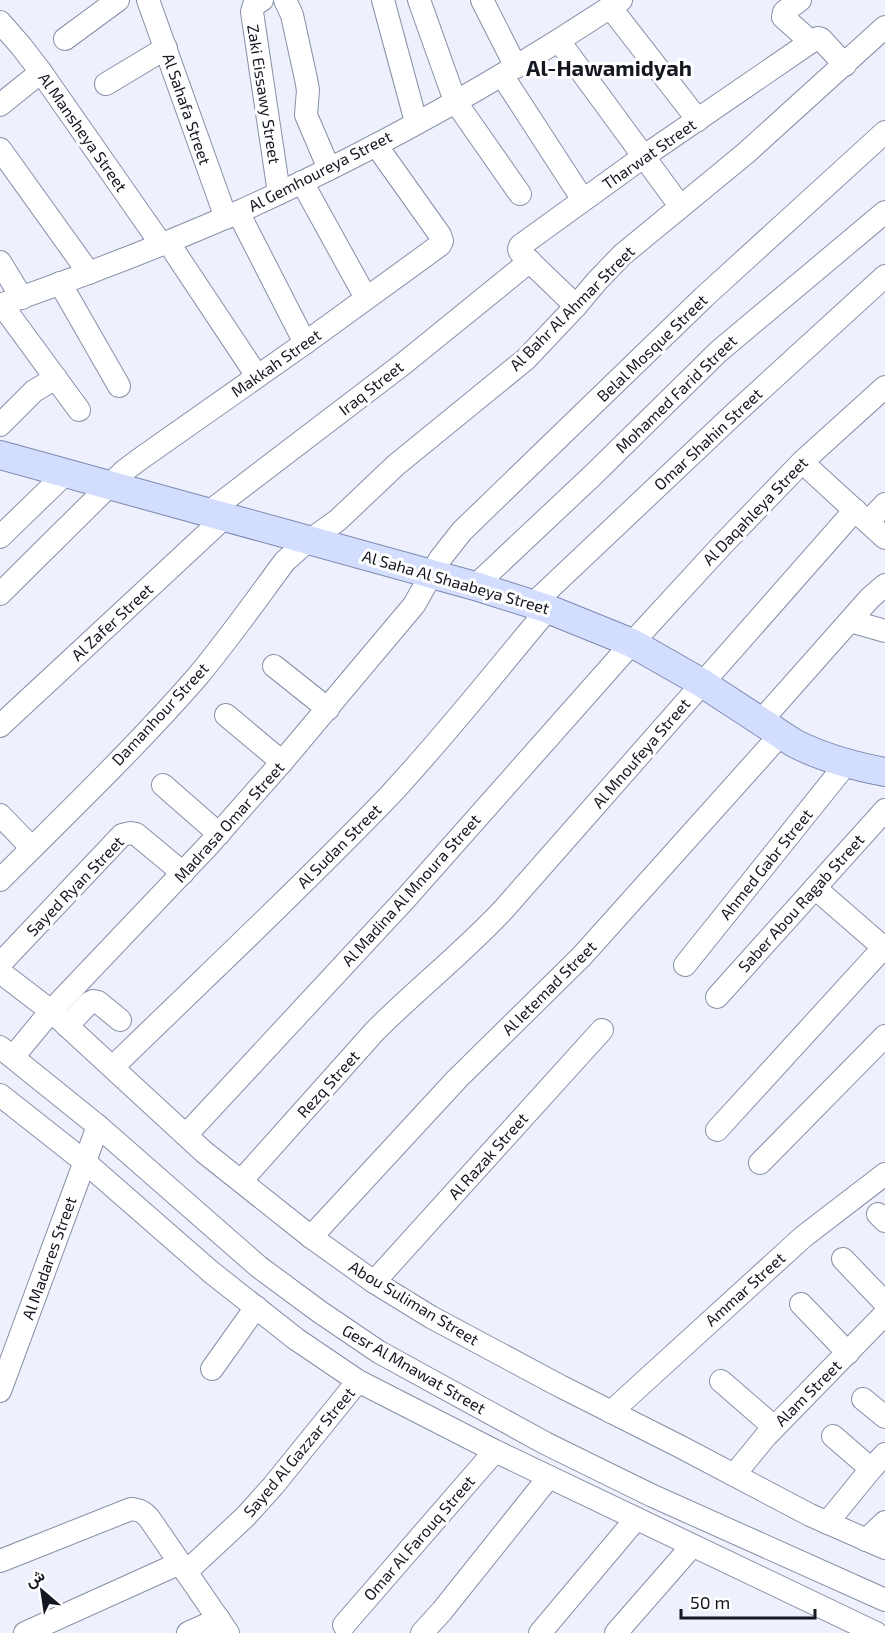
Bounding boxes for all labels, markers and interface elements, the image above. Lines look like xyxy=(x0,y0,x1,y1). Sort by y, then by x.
street label: Zaki Eissawy Street xyxy=(244,23,285,165)
street label: Al Sahafa Street xyxy=(160,51,215,167)
district label: Al-Hawamidyah xyxy=(526,54,692,81)
street label: Al Mansheya Street xyxy=(35,68,132,195)
street label: Tharwat Street xyxy=(598,114,699,193)
street label: Al Gemhoureya Street xyxy=(245,126,394,215)
street label: Al Bahr Al Ahmar Street xyxy=(505,241,638,374)
street label: Belal Mosque Street xyxy=(593,290,711,405)
street label: Makkah Street xyxy=(227,325,324,401)
street label: Mohamed Farid Street xyxy=(611,331,740,456)
street label: Iraq Street xyxy=(335,357,407,419)
street label: Omar Shahin Street xyxy=(650,384,766,494)
street label: Al Daqahleya Street xyxy=(698,453,811,569)
street label: Al Saha Al Shaabeya Street xyxy=(361,546,552,617)
street label: Al Zafer Street xyxy=(67,579,156,664)
street label: Damanhour Street xyxy=(107,658,212,769)
street label: Al Mnoufeya Street xyxy=(588,694,693,811)
street label: Madrasa Omar Street xyxy=(170,758,288,886)
street label: Al Sudan Street xyxy=(293,800,385,892)
street label: Ahmed Gabr Street xyxy=(715,805,816,923)
street label: Al Madina Al Mnoura Street xyxy=(337,810,484,969)
street label: Saber Abou Ragab Street xyxy=(734,830,868,976)
street label: Sayed Ryan Street xyxy=(22,832,127,940)
street label: Al Ietemad Street xyxy=(498,937,600,1039)
street label: Rezq Street xyxy=(293,1046,363,1121)
street label: Al Razak Street xyxy=(444,1109,531,1203)
street label: Al Madares Street xyxy=(17,1194,80,1322)
street label: Ammar Street xyxy=(701,1248,789,1329)
street label: Abou Suliman Street xyxy=(346,1256,482,1349)
street label: Gesr Al Mnawat Street xyxy=(339,1320,489,1417)
street label: Alam Street xyxy=(771,1356,845,1430)
street label: Sayed Al Gazzar Street xyxy=(239,1383,358,1520)
street label: Omar Al Farouq Street xyxy=(359,1471,478,1604)
north arrow xyxy=(12,1561,72,1621)
text: ش xyxy=(21,1564,48,1591)
scale bar xyxy=(681,1582,814,1620)
text: 50 m xyxy=(690,1591,730,1613)

